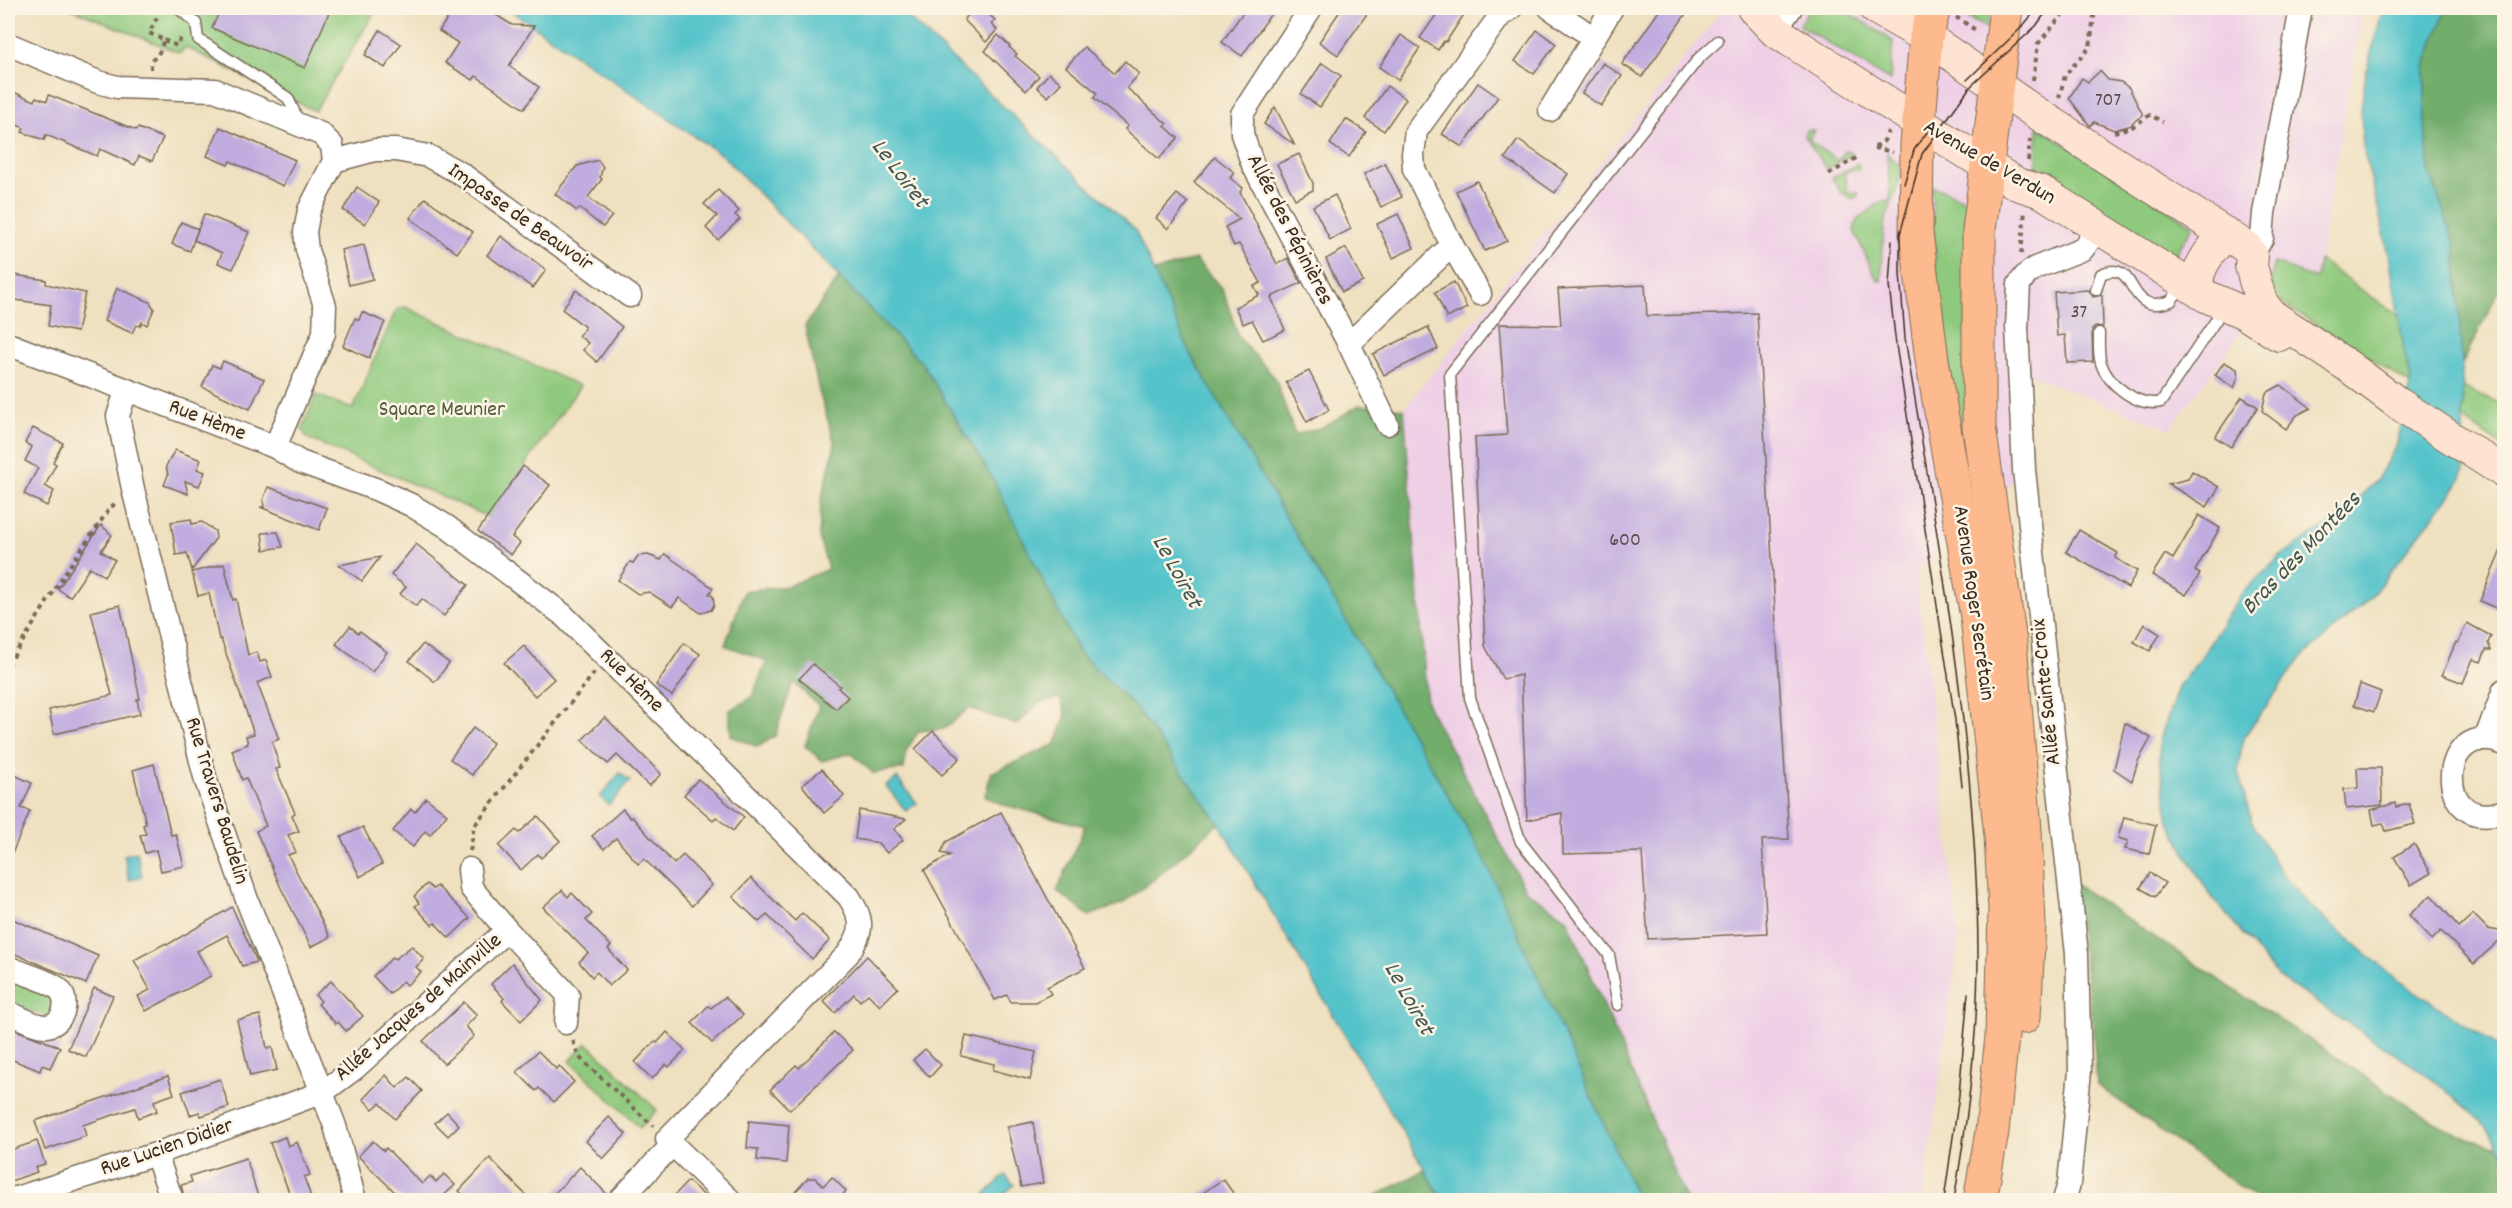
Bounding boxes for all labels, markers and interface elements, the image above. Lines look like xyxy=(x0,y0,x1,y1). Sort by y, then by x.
house number: 707 xyxy=(2095,87,2121,115)
street label: Avenue de Verdun xyxy=(1917,112,2061,214)
water label: Le Loiret xyxy=(862,132,938,218)
street label: Allée des Pépinières xyxy=(1238,149,1340,311)
street label: Impasse de Beauvoir xyxy=(441,156,600,280)
house number: 37 xyxy=(2071,299,2087,327)
street label: Rue Hème xyxy=(164,392,250,450)
park label: Square Meunier xyxy=(379,395,506,426)
water label: Bras des Montées xyxy=(2234,484,2371,623)
street label: Avenue Roger Secrétain xyxy=(1944,503,2002,703)
house number: 600 xyxy=(1609,527,1641,555)
water label: Le Loiret xyxy=(1142,529,1211,617)
street label: Allée Sainte-Croix xyxy=(2024,617,2070,767)
street label: Rue Hème xyxy=(592,642,670,720)
street label: Rue Travers Baudelin xyxy=(176,714,256,888)
street label: Allée Jacques de Mainville xyxy=(328,926,510,1090)
water label: Le Loiret xyxy=(1374,956,1443,1044)
street label: Rue Lucien Didier xyxy=(96,1110,238,1185)

